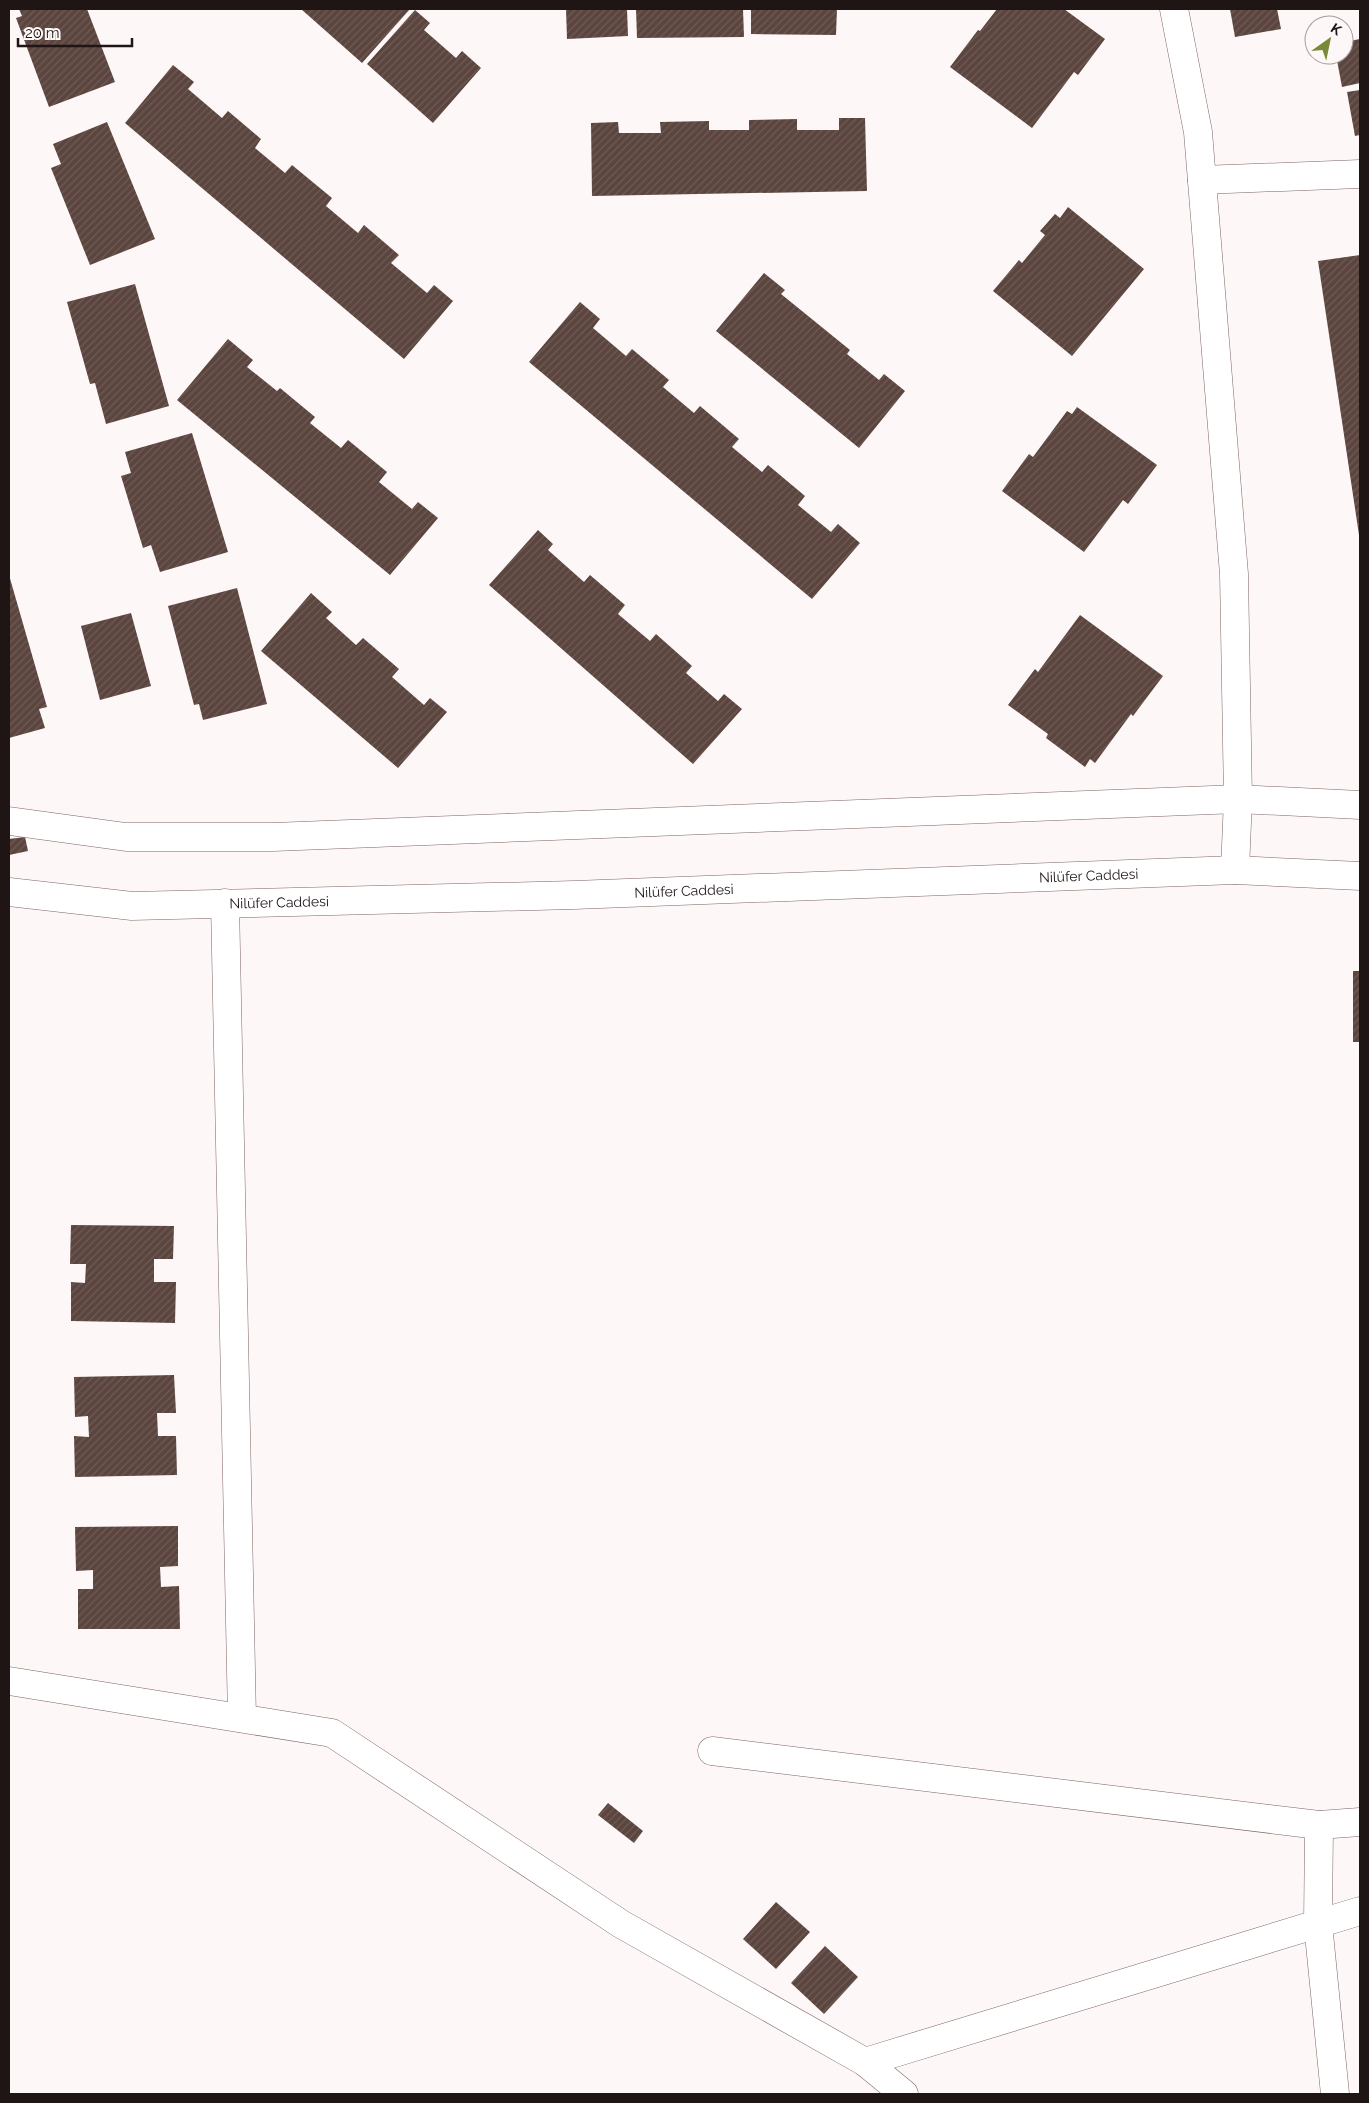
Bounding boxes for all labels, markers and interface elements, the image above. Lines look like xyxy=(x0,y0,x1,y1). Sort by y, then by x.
scale bar xyxy=(18,15,131,47)
north arrow xyxy=(1304,15,1354,65)
text: K xyxy=(1328,20,1345,39)
text: 20 m xyxy=(25,24,60,42)
street label: Nilüfer Caddesi xyxy=(1039,866,1139,885)
street label: Nilüfer Caddesi xyxy=(634,881,734,901)
street label: Nilüfer Caddesi xyxy=(229,893,329,912)

